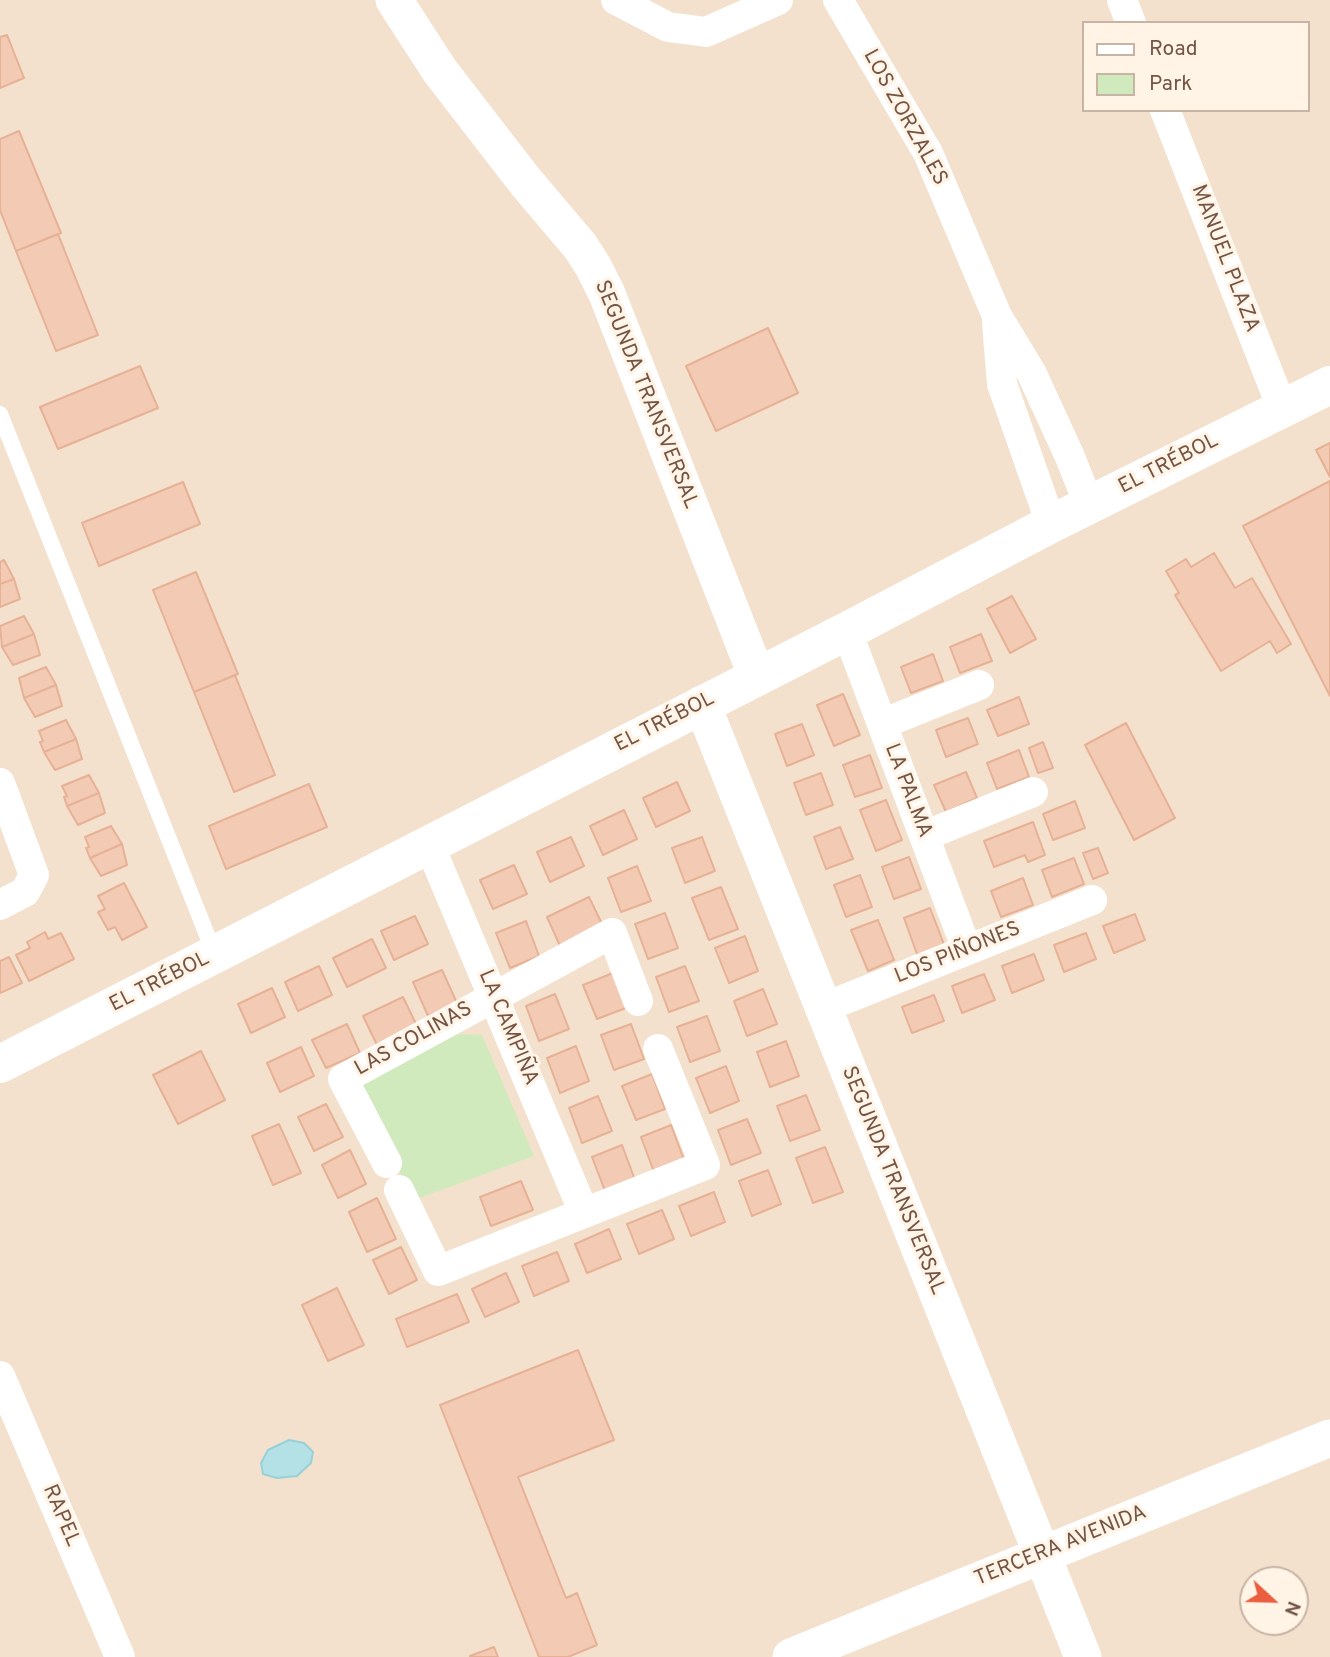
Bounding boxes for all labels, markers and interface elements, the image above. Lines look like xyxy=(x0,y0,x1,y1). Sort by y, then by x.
legend xyxy=(1082,21,1309,112)
text: Road xyxy=(1149,36,1198,63)
street label: LOS ZORZALES xyxy=(856,46,952,190)
text: Park xyxy=(1149,71,1192,98)
street label: MANUEL PLAZA xyxy=(1184,182,1264,336)
street label: SEGUNDA TRANSVERSAL xyxy=(588,277,702,513)
street label: EL TRÉBOL xyxy=(1115,429,1223,501)
street label: EL TRÉBOL xyxy=(611,687,719,759)
street label: LA PALMA xyxy=(878,740,936,842)
street label: LOS PIÑONES xyxy=(891,917,1025,991)
street label: EL TRÉBOL xyxy=(106,947,214,1019)
street label: LA CAMPIÑA xyxy=(471,967,543,1089)
street label: LAS COLINAS xyxy=(351,997,477,1083)
street label: SEGUNDA TRANSVERSAL xyxy=(835,1063,949,1299)
street label: RAPEL xyxy=(36,1481,84,1551)
street label: TERCERA AVENIDA xyxy=(971,1501,1151,1593)
north arrow xyxy=(1239,1566,1309,1636)
text: N xyxy=(1278,1597,1305,1619)

